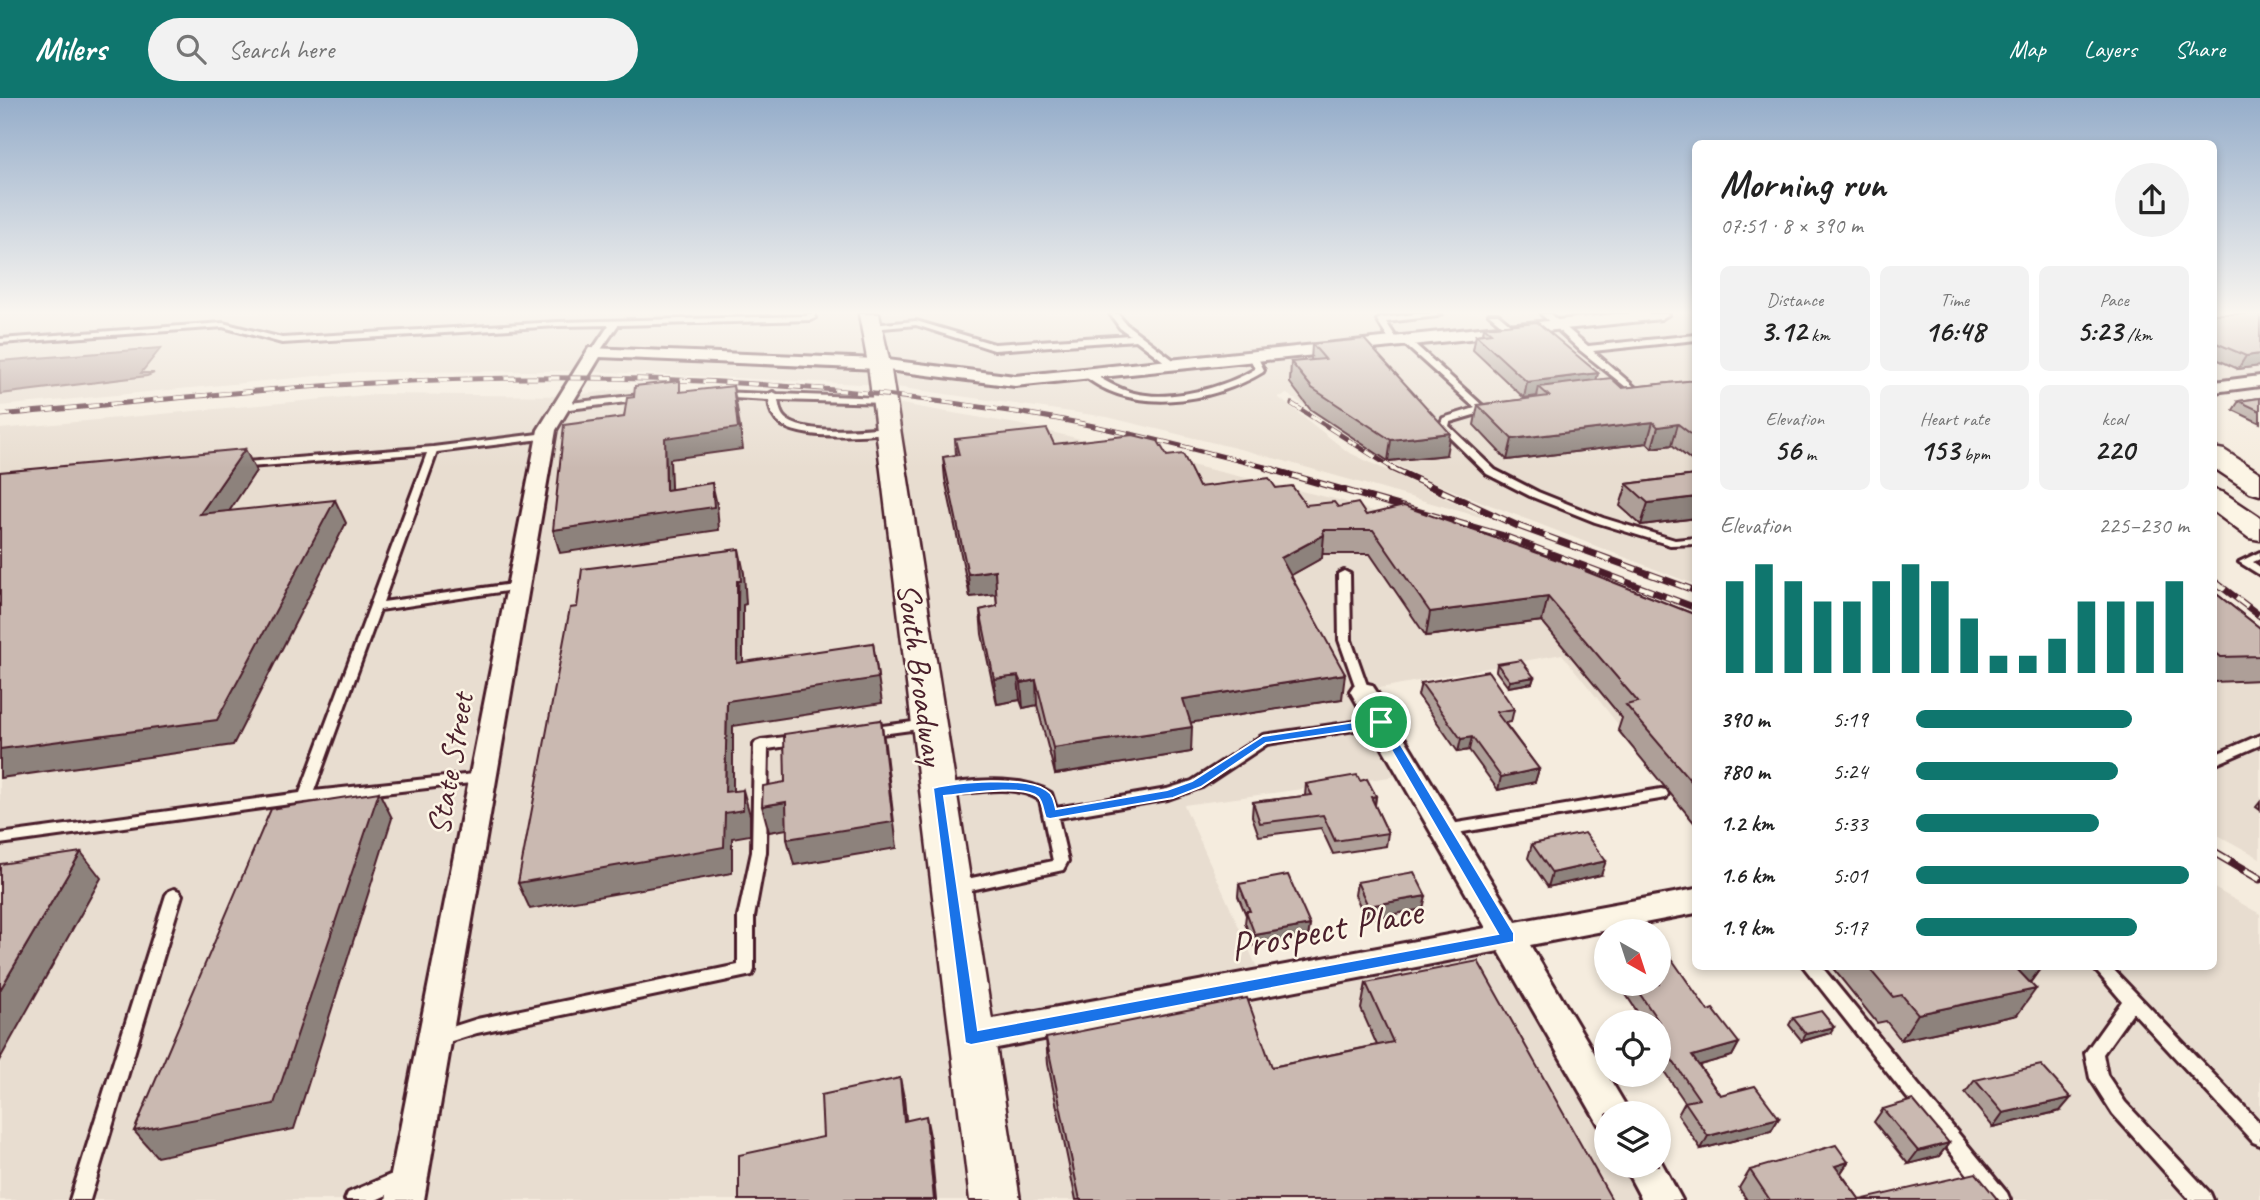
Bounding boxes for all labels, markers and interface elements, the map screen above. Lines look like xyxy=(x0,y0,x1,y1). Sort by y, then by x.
search box xyxy=(148,18,638,81)
text: Milers xyxy=(35,28,106,70)
icon: search xyxy=(172,30,210,68)
text: Search here xyxy=(228,33,334,66)
text: Map xyxy=(2009,34,2046,64)
text: Layers xyxy=(2084,34,2137,64)
text: Share xyxy=(2175,34,2225,64)
text: Morning run xyxy=(1720,161,1886,208)
button: share xyxy=(2115,163,2189,237)
text: 07:51 · 8 × 390 m xyxy=(1720,211,1863,240)
text: Distance xyxy=(1766,288,1823,312)
text: Time xyxy=(1940,288,1969,312)
text: Pace xyxy=(2100,288,2129,312)
text: 3.12 xyxy=(1760,312,1806,350)
text: 16:48 xyxy=(1924,312,1985,350)
text: 5:23 xyxy=(2076,312,2122,350)
text: km xyxy=(1806,323,1830,347)
text: /km xyxy=(2122,323,2152,347)
text: Elevation xyxy=(1766,407,1824,431)
text: Heart rate xyxy=(1920,407,1989,431)
text: kcal xyxy=(2102,407,2127,431)
text: 56 xyxy=(1774,431,1801,469)
text: 153 xyxy=(1919,431,1959,469)
text: 220 xyxy=(2094,431,2134,469)
text: m xyxy=(1801,442,1816,466)
text: bpm xyxy=(1959,442,1990,466)
text: Elevation xyxy=(1720,511,1791,540)
text: 225–230 m xyxy=(2098,511,2189,540)
street label: South Broadway xyxy=(887,581,955,770)
street label: State Street xyxy=(417,687,484,838)
pin xyxy=(1351,692,1411,752)
icon: arrive xyxy=(1362,703,1400,741)
text: 390 m xyxy=(1720,705,1769,734)
text: 5:19 xyxy=(1832,705,1868,734)
text: 780 m xyxy=(1720,757,1770,786)
text: 5:24 xyxy=(1832,757,1868,786)
text: 1.2 km xyxy=(1720,809,1774,838)
text: 5:33 xyxy=(1832,809,1868,838)
text: 1.6 km xyxy=(1720,861,1774,890)
text: 5:01 xyxy=(1832,861,1868,890)
street label: Prospect Place xyxy=(1226,885,1429,972)
text: 1.9 km xyxy=(1720,913,1773,942)
text: 5:17 xyxy=(1832,913,1868,942)
north arrow xyxy=(1594,919,1671,996)
map controls xyxy=(1594,919,1671,1178)
button: locate xyxy=(1594,1010,1671,1087)
button: layers xyxy=(1594,1101,1671,1178)

